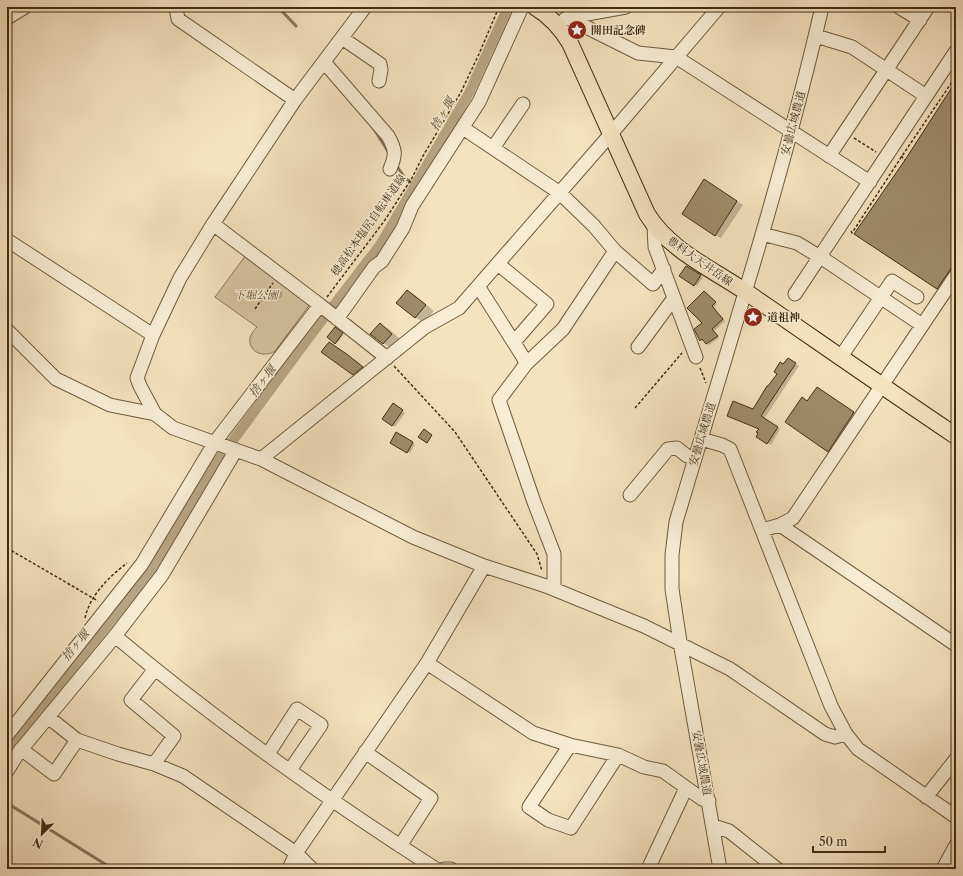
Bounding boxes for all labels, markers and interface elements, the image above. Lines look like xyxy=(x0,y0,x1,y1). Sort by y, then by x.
place icon: 開田記念碑 xyxy=(566,19,588,41)
place label: 開田記念碑 xyxy=(591,23,646,37)
street label: 安曇広域農道 xyxy=(778,89,808,157)
water label: 捨ヶ堰 xyxy=(427,93,458,133)
street label: 穂高松本塩尻自転車道線 xyxy=(328,171,408,279)
street label: 豊科大天井岳線 xyxy=(664,233,736,289)
park label: 下堀公園 xyxy=(234,288,280,302)
place icon: 道祖神 xyxy=(742,306,764,328)
place label: 道祖神 xyxy=(767,310,800,324)
water label: 捨ヶ堰 xyxy=(245,361,280,400)
street label: 安曇広域農道 xyxy=(686,400,718,468)
water label: 捨ヶ堰 xyxy=(58,625,93,664)
street label: 安曇広域農道 xyxy=(689,729,715,797)
north arrow xyxy=(22,814,62,854)
scale bar xyxy=(813,828,885,854)
text: 50 m xyxy=(819,834,848,849)
text: N xyxy=(30,835,45,851)

